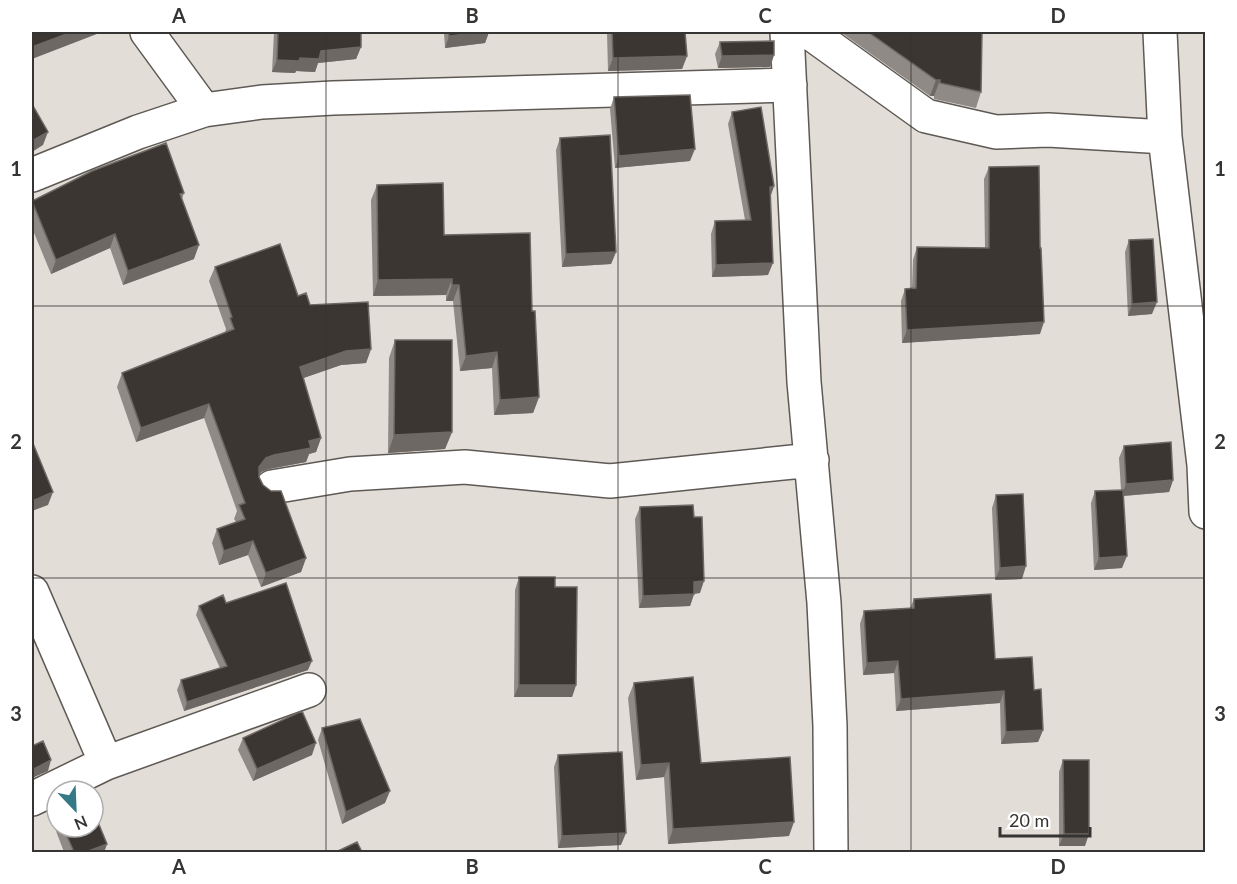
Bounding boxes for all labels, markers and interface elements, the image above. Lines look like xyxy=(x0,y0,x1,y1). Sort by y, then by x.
text: A xyxy=(171,3,186,27)
text: B xyxy=(465,3,479,27)
text: C xyxy=(758,3,772,27)
text: D xyxy=(1050,3,1066,27)
text: 1 xyxy=(10,156,22,180)
text: 1 xyxy=(1214,156,1226,180)
text: 2 xyxy=(10,429,22,453)
text: 2 xyxy=(1214,429,1226,453)
text: 3 xyxy=(10,701,22,725)
text: 3 xyxy=(1214,701,1226,725)
north arrow xyxy=(45,779,105,839)
scale bar xyxy=(1000,800,1090,838)
text: 20 m xyxy=(1009,809,1049,831)
text: N xyxy=(72,812,90,834)
text: A xyxy=(171,854,186,878)
text: B xyxy=(465,854,479,878)
text: C xyxy=(758,854,772,878)
text: D xyxy=(1050,854,1066,878)

